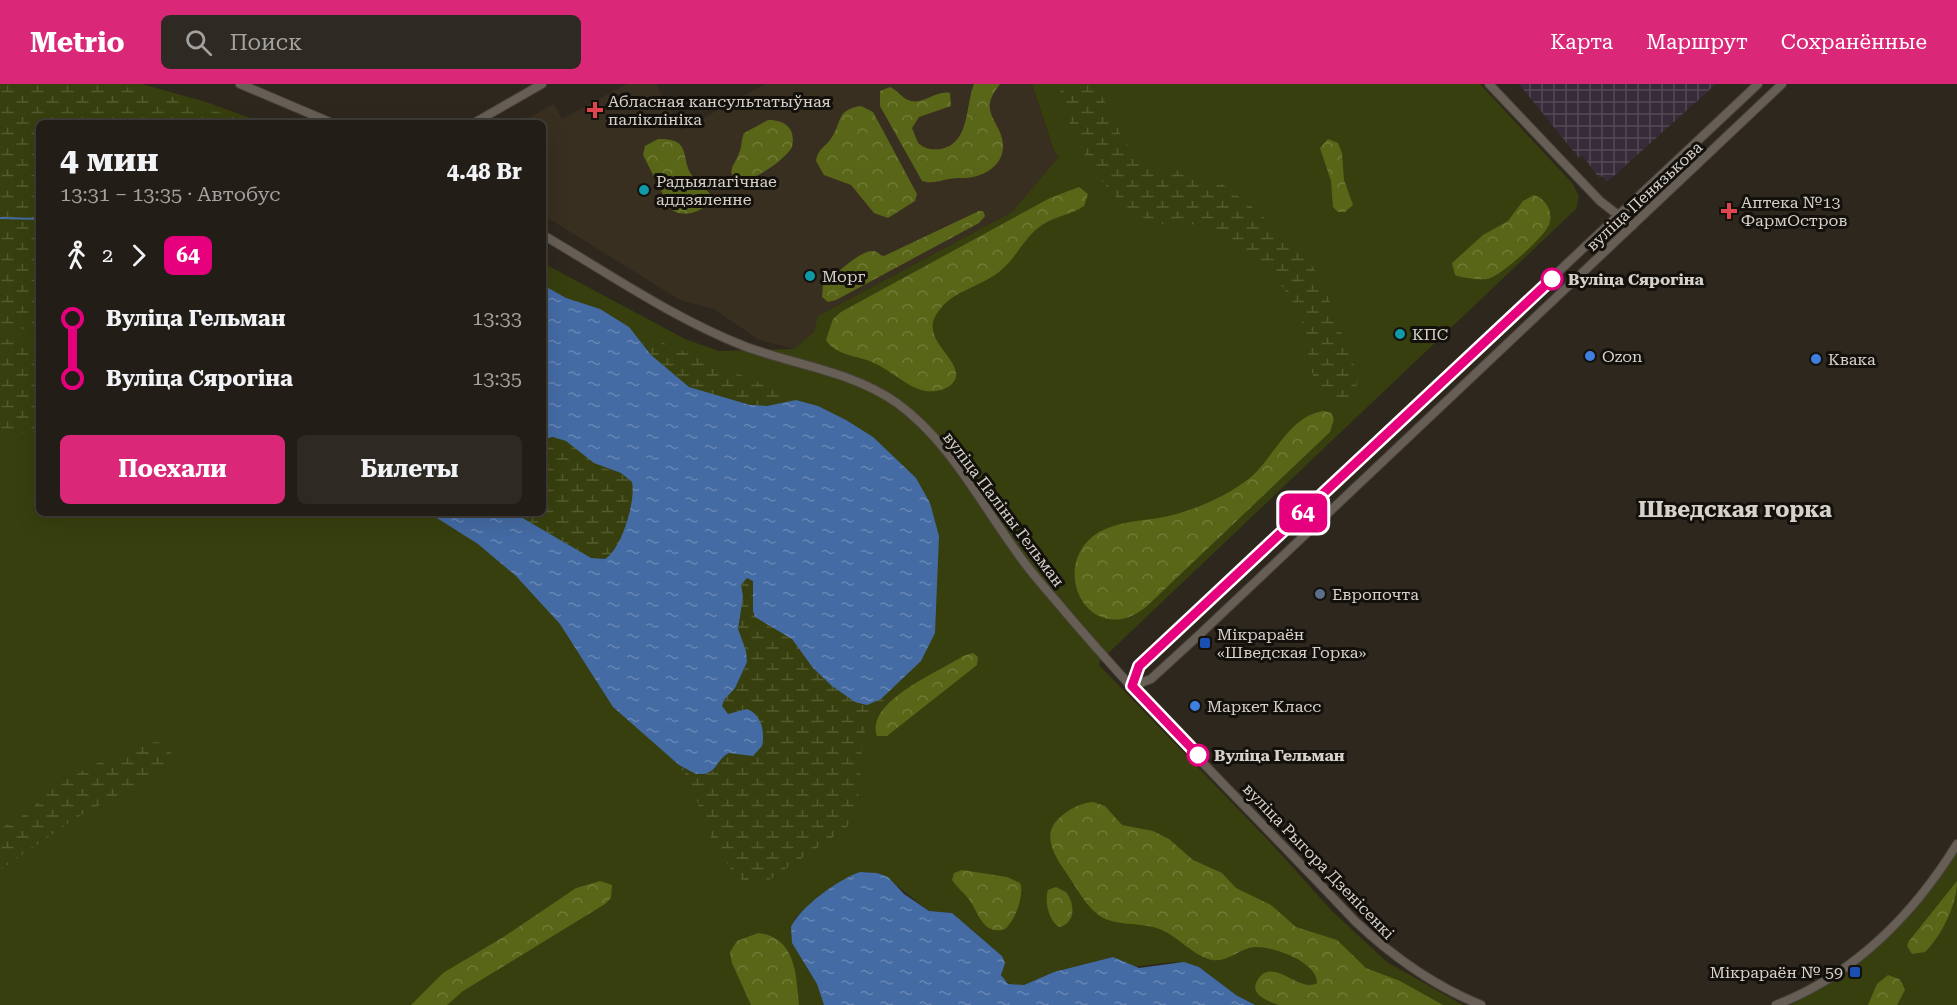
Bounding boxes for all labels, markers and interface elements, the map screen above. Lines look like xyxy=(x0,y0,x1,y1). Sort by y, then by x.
search box xyxy=(161,15,581,69)
text: Metrio xyxy=(30,26,125,59)
icon: search xyxy=(182,26,215,59)
text: Поиск xyxy=(230,30,302,55)
text: Карта xyxy=(1550,30,1613,54)
text: Маршрут xyxy=(1646,30,1748,54)
text: Сохранённые xyxy=(1781,30,1927,54)
place label: Абласная кансультатыўная паліклініка xyxy=(608,92,831,129)
marker: Абласная кансультатыўная паліклініка xyxy=(586,101,604,119)
street label: вуліца Пенязькова xyxy=(1582,138,1706,255)
text: 4 мин xyxy=(60,140,159,179)
text: 4.48 Br xyxy=(447,159,522,184)
place label: Радыялагічнае аддзяленне xyxy=(656,172,777,209)
text: 13:31 – 13:35 · Автобус xyxy=(60,182,280,206)
marker: Радыялагічнае аддзяленне xyxy=(637,183,651,197)
place label: Аптека №13 ФармОстров xyxy=(1741,193,1847,230)
marker: Аптека №13 ФармОстров xyxy=(1722,204,1736,218)
icon: walk xyxy=(60,239,93,272)
icon: forward xyxy=(122,239,155,272)
text: 2 xyxy=(102,243,113,267)
text: 64 xyxy=(176,243,200,267)
place label: Морг xyxy=(822,267,866,286)
marker: Вуліца Сярогіна xyxy=(1541,268,1563,290)
marker: Морг xyxy=(803,269,817,283)
place label: Вуліца Сярогіна xyxy=(1568,270,1705,289)
text: Вуліца Гельман xyxy=(106,306,286,331)
text: 13:33 xyxy=(472,306,522,330)
place label: КПС xyxy=(1412,325,1448,344)
marker: КПС xyxy=(1393,327,1407,341)
place label: Ozon xyxy=(1602,347,1642,366)
marker: Ozon xyxy=(1583,349,1597,363)
place label: Квака xyxy=(1828,350,1876,369)
marker: Квака xyxy=(1809,352,1823,366)
text: Вуліца Сярогіна xyxy=(106,366,293,391)
text: 13:35 xyxy=(472,366,522,390)
street label: вуліца Паліны Гельман xyxy=(939,428,1068,590)
button: Поехали xyxy=(60,435,285,504)
button: Билеты xyxy=(297,435,522,504)
line badge: 64 xyxy=(1276,494,1330,532)
district label: Шведская горка xyxy=(1638,497,1832,522)
text: 64 xyxy=(1291,501,1315,525)
place label: Европочта xyxy=(1332,585,1419,604)
marker: Европочта xyxy=(1313,587,1327,601)
place label: Мікрараён «Шведская Горка» xyxy=(1217,625,1366,662)
marker: Мікрараён «Шведская Горка» xyxy=(1198,636,1212,650)
place label: Маркет Класс xyxy=(1207,697,1321,716)
marker: Маркет Класс xyxy=(1188,699,1202,713)
marker: Вуліца Гельман xyxy=(1187,744,1209,766)
place label: Вуліца Гельман xyxy=(1214,746,1345,765)
street label: вуліца Рыгора Дзенісенкі xyxy=(1239,779,1398,943)
place label: Мікрараён № 59 xyxy=(1710,963,1843,982)
marker: Мікрараён № 59 xyxy=(1848,965,1862,979)

